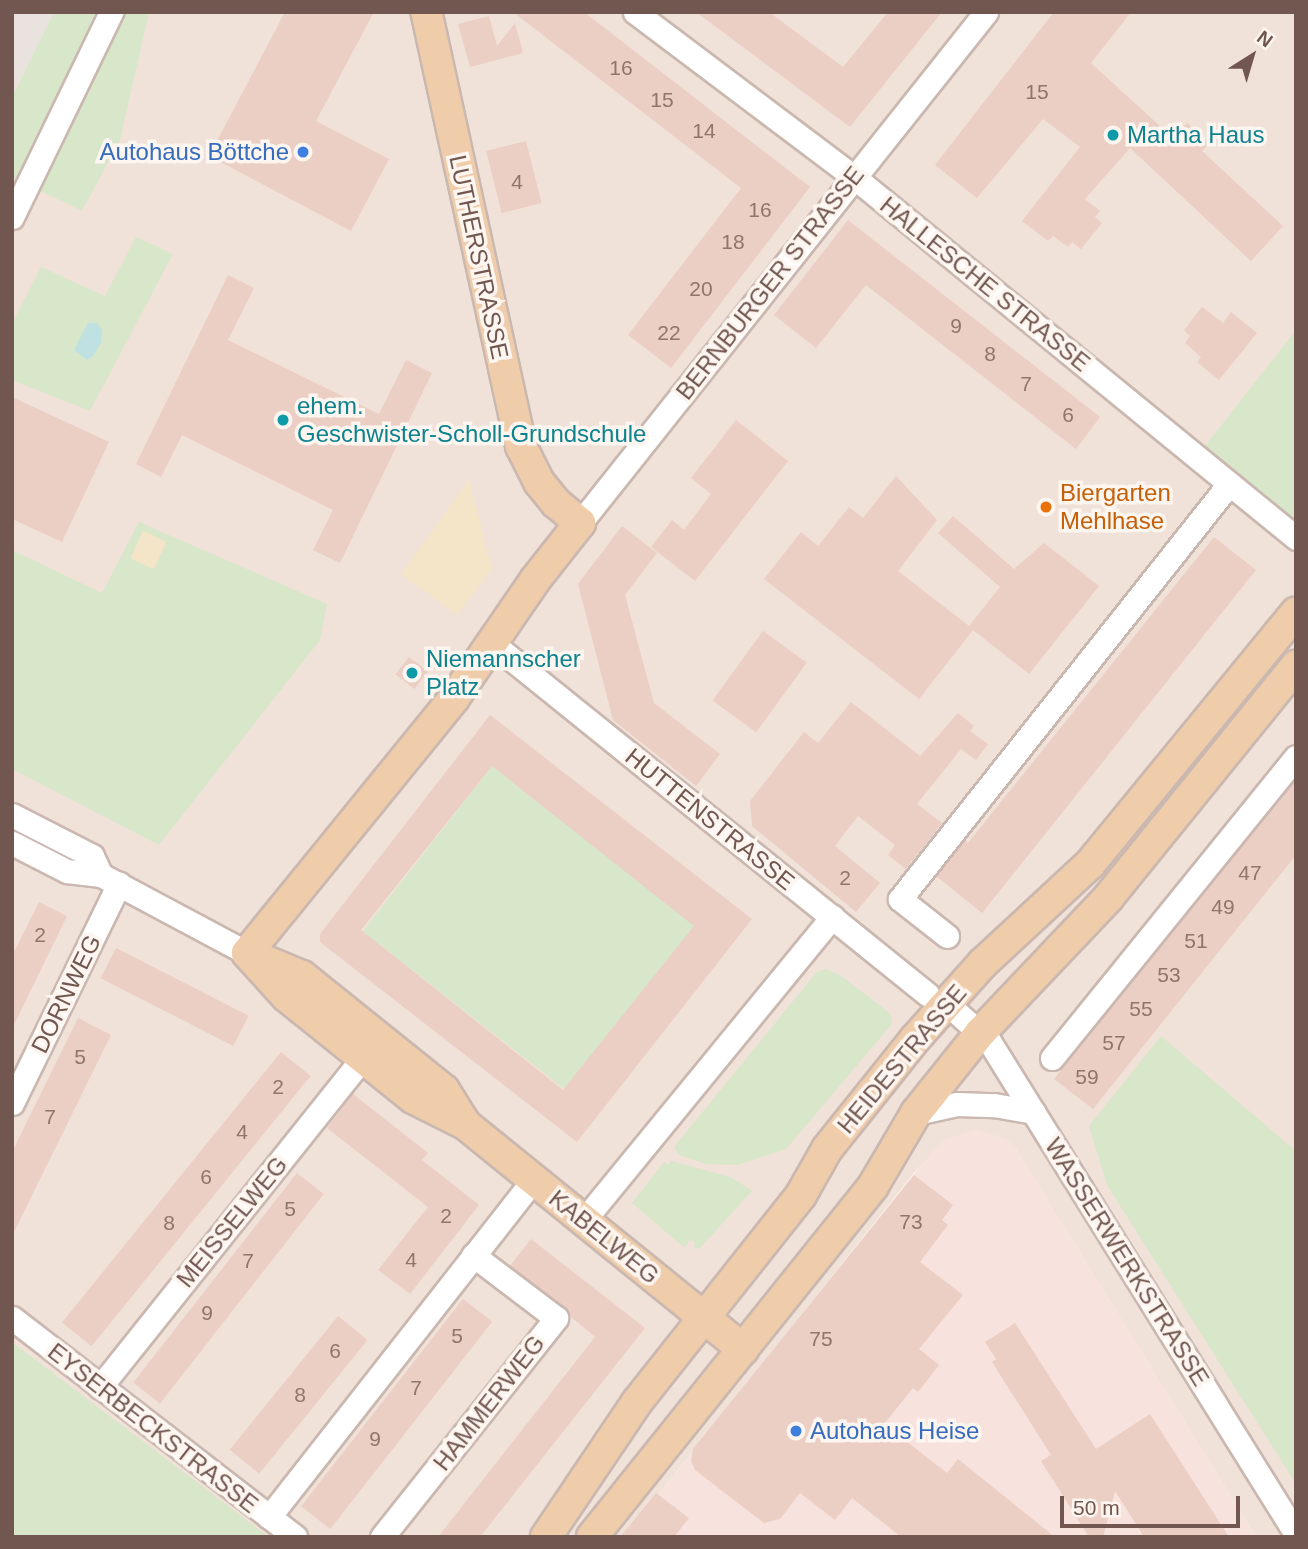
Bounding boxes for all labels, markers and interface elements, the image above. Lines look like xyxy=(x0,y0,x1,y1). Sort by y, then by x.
north arrow xyxy=(1217,21,1287,91)
text: N xyxy=(1253,26,1277,51)
house number: 16 xyxy=(609,55,633,81)
house number: 15 xyxy=(1025,79,1049,105)
house number: 15 xyxy=(650,87,674,113)
house number: 14 xyxy=(692,118,716,144)
place label: Martha Haus xyxy=(1127,121,1264,149)
marker: Martha Haus xyxy=(1105,127,1121,143)
place label: Autohaus Böttche xyxy=(100,138,289,166)
marker: Autohaus Böttche xyxy=(295,144,311,160)
street label: LUTHERSTRASSE xyxy=(443,152,515,362)
street label: BERNBURGER STRASSE xyxy=(670,161,870,405)
house number: 4 xyxy=(511,169,523,195)
street label: HALLESCHE STRASSE xyxy=(874,191,1096,377)
house number: 16 xyxy=(748,197,772,223)
house number: 18 xyxy=(721,229,745,255)
house number: 20 xyxy=(689,276,713,302)
house number: 9 xyxy=(950,313,962,339)
house number: 22 xyxy=(657,320,681,346)
house number: 8 xyxy=(984,341,996,367)
house number: 7 xyxy=(1020,371,1032,397)
place label: ehem. Geschwister-Scholl-Grundschule xyxy=(297,392,646,448)
house number: 6 xyxy=(1062,402,1074,428)
marker: ehem. Geschwister-Scholl-Grundschule xyxy=(275,412,291,428)
place label: Biergarten Mehlhase xyxy=(1060,479,1171,535)
marker: Biergarten Mehlhase xyxy=(1038,499,1054,515)
place label: Niemannscher Platz xyxy=(426,645,581,701)
marker: Niemannscher Platz xyxy=(404,665,420,681)
street label: HUTTENSTRASSE xyxy=(620,742,800,896)
house number: 47 xyxy=(1238,860,1262,886)
house number: 2 xyxy=(839,865,851,891)
house number: 49 xyxy=(1211,894,1235,920)
house number: 2 xyxy=(34,922,46,948)
house number: 51 xyxy=(1184,928,1208,954)
street label: DORNWEG xyxy=(25,930,107,1058)
house number: 53 xyxy=(1157,962,1181,988)
street label: HEIDESTRASSE xyxy=(831,979,973,1139)
house number: 55 xyxy=(1129,996,1153,1022)
house number: 57 xyxy=(1102,1030,1126,1056)
house number: 5 xyxy=(74,1044,86,1070)
house number: 59 xyxy=(1075,1064,1099,1090)
house number: 2 xyxy=(272,1074,284,1100)
house number: 7 xyxy=(44,1104,56,1130)
house number: 4 xyxy=(236,1119,248,1145)
street label: WASSERWERKSTRASSE xyxy=(1039,1133,1215,1391)
street label: MEISSELWEG xyxy=(171,1151,293,1293)
house number: 6 xyxy=(200,1164,212,1190)
street label: KABELWEG xyxy=(543,1184,665,1290)
house number: 5 xyxy=(284,1196,296,1222)
house number: 2 xyxy=(440,1203,452,1229)
house number: 73 xyxy=(899,1209,923,1235)
house number: 8 xyxy=(163,1210,175,1236)
house number: 4 xyxy=(405,1247,417,1273)
house number: 7 xyxy=(242,1248,254,1274)
house number: 9 xyxy=(201,1300,213,1326)
house number: 5 xyxy=(451,1323,463,1349)
house number: 75 xyxy=(809,1326,833,1352)
street label: HAMMERWEG xyxy=(427,1330,551,1476)
street label: EYSERBECKSTRASSE xyxy=(42,1337,264,1519)
house number: 6 xyxy=(329,1338,341,1364)
house number: 7 xyxy=(410,1375,422,1401)
house number: 8 xyxy=(294,1382,306,1408)
place label: Autohaus Heise xyxy=(810,1417,979,1445)
marker: Autohaus Heise xyxy=(788,1423,804,1439)
house number: 9 xyxy=(369,1426,381,1452)
scale bar xyxy=(1063,1482,1243,1526)
text: 50 m xyxy=(1073,1496,1120,1519)

